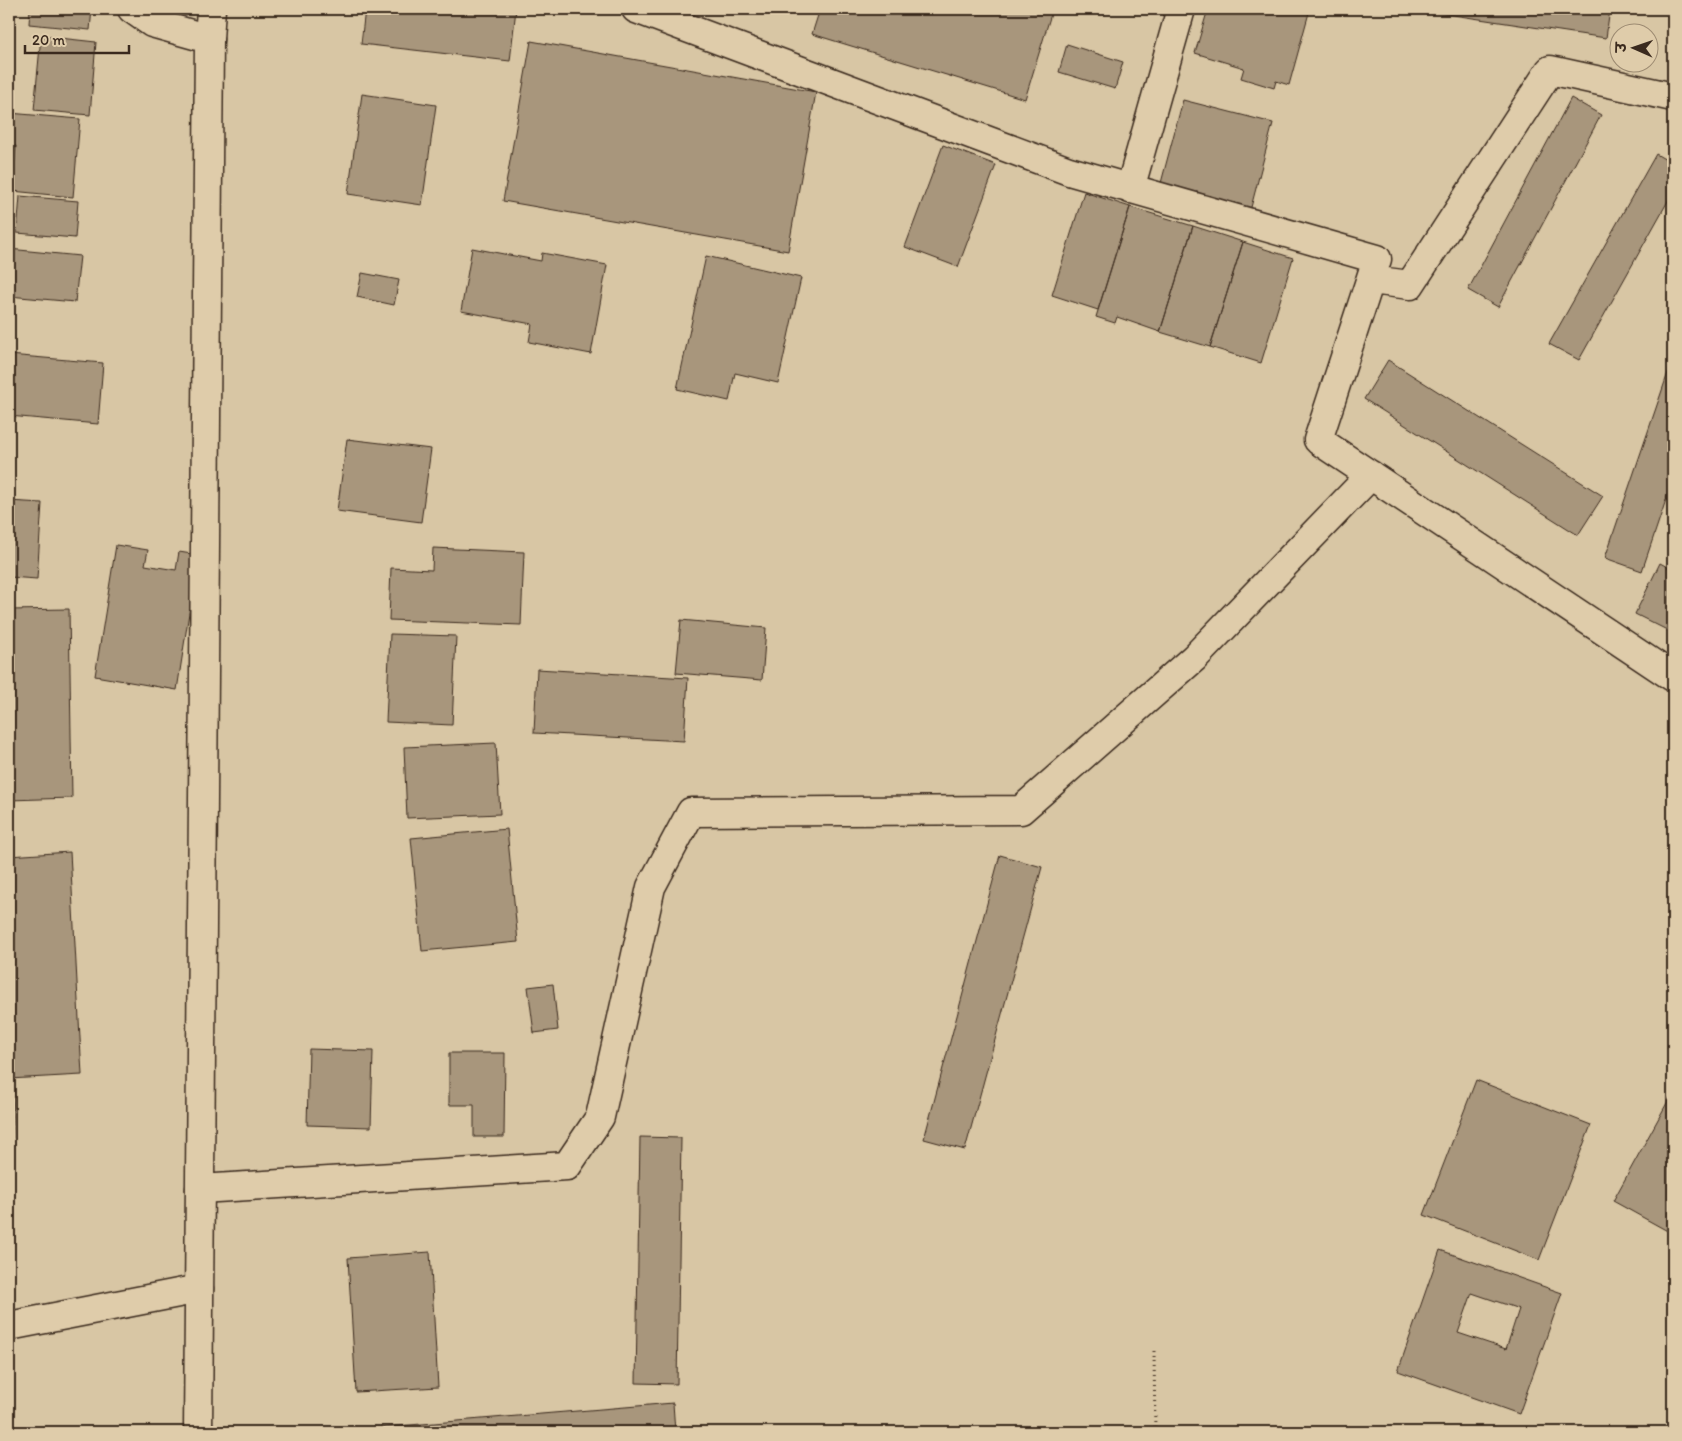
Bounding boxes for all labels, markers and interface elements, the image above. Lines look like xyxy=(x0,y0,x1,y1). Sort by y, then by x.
scale bar xyxy=(25,22,129,54)
north arrow xyxy=(1610,22,1660,72)
text: 20 m xyxy=(32,31,66,49)
text: उ xyxy=(1613,41,1630,55)

